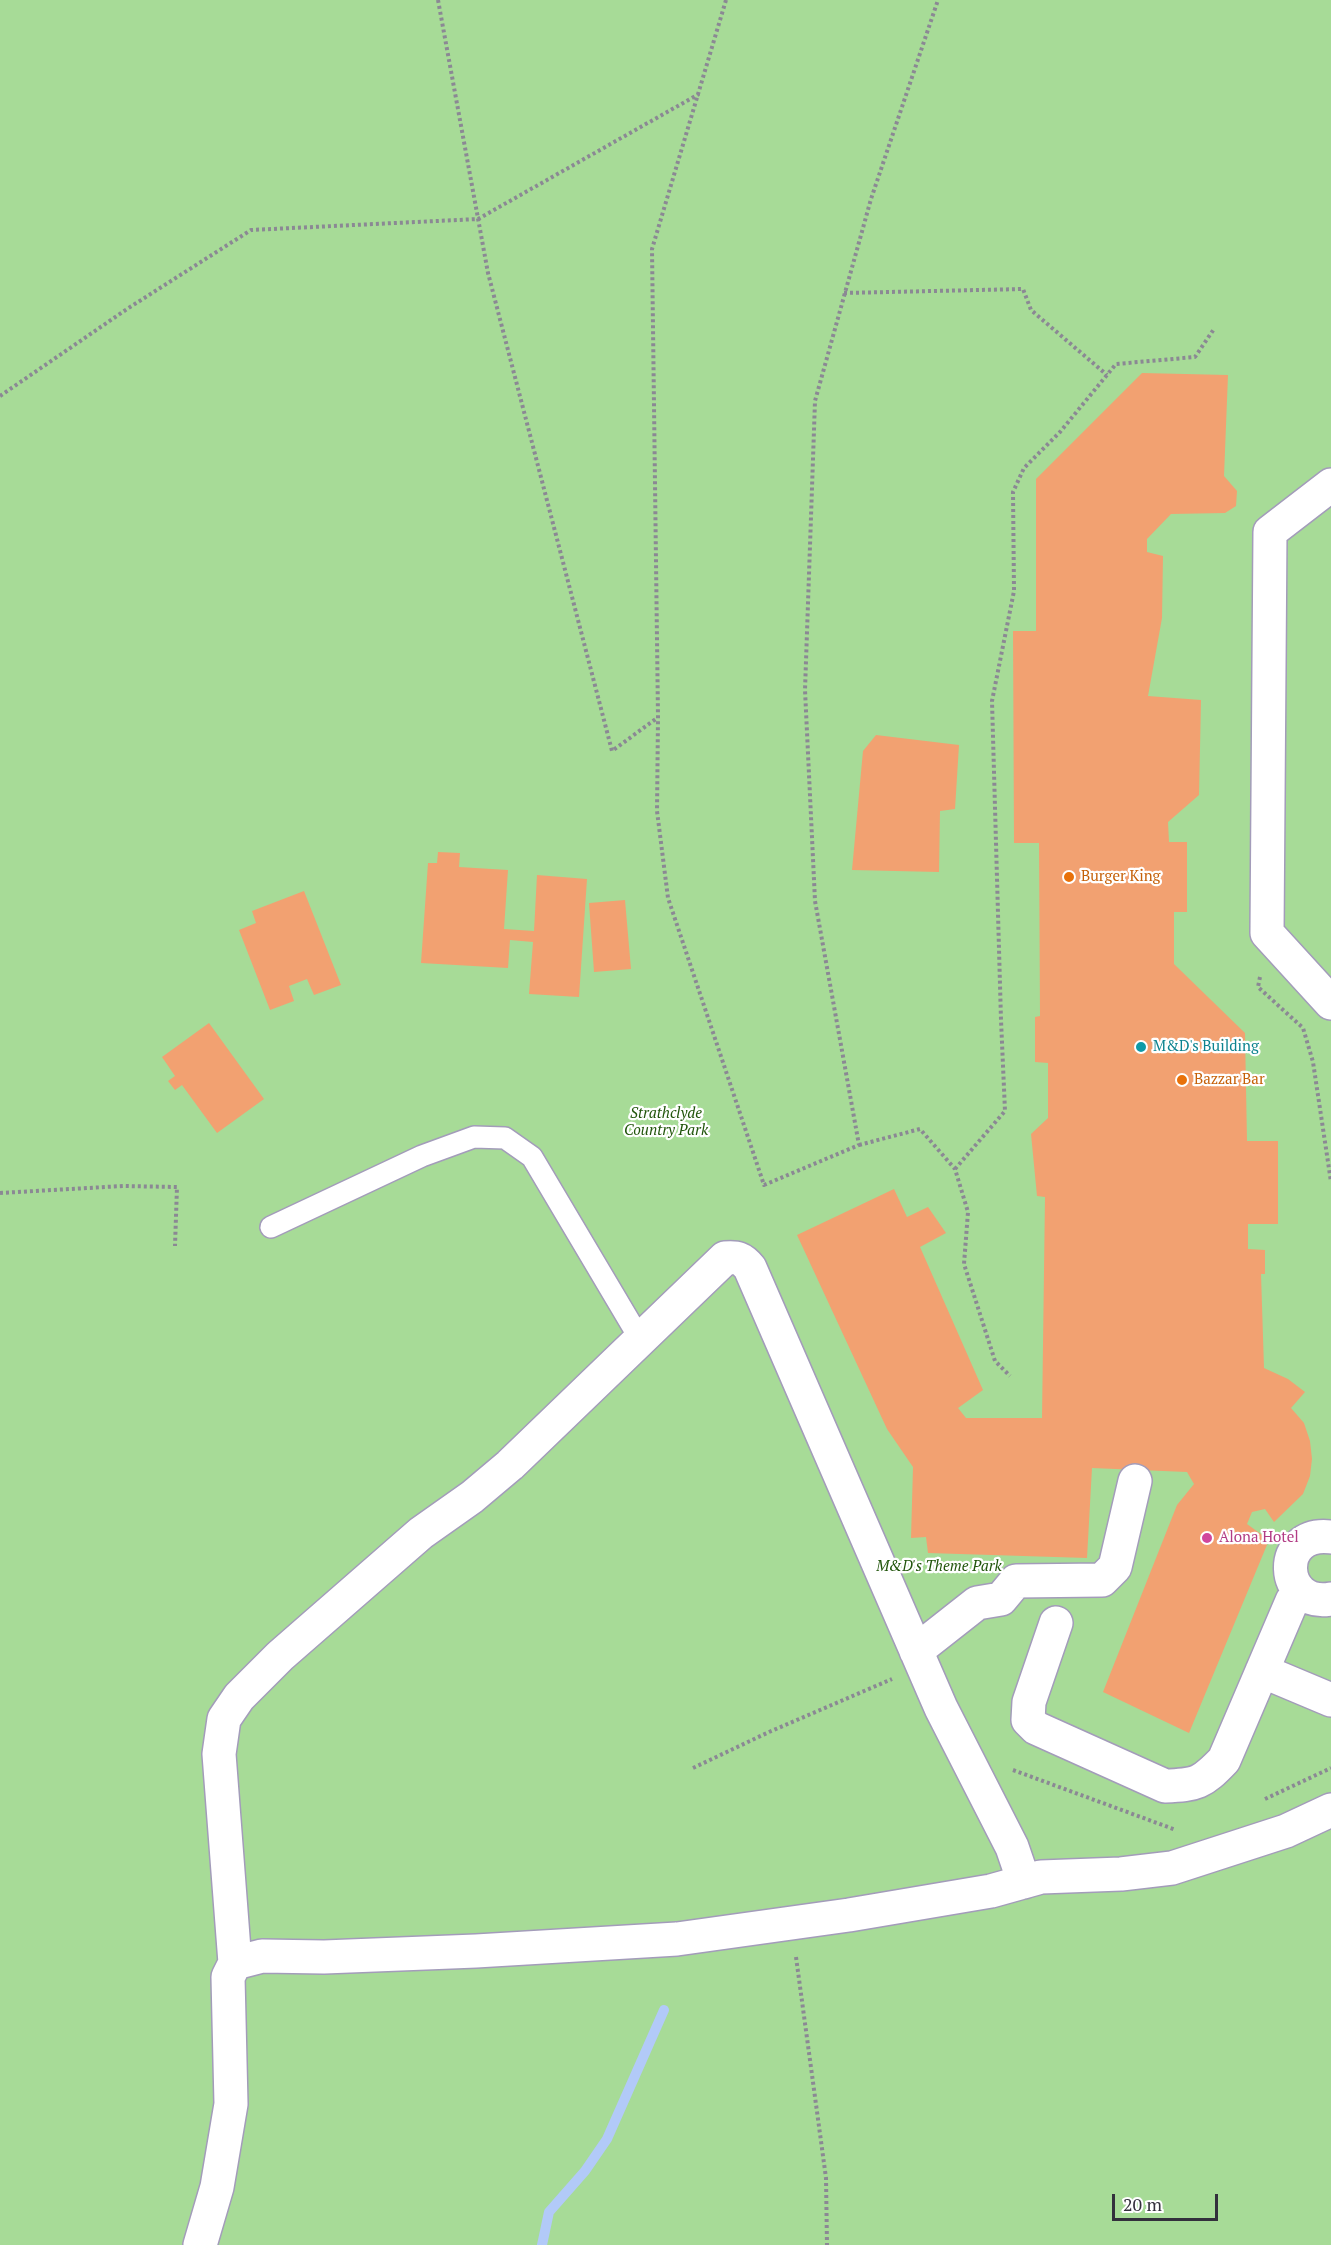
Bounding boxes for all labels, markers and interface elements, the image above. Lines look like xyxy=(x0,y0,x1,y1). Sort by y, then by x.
place label: Burger King xyxy=(1081,868,1160,886)
marker: Burger King xyxy=(1062,870,1076,884)
place label: M&D's Building xyxy=(1153,1038,1259,1056)
marker: M&D's Building xyxy=(1134,1040,1148,1054)
place label: Bazzar Bar xyxy=(1194,1071,1265,1089)
marker: Bazzar Bar xyxy=(1175,1073,1189,1087)
park label: Strathclyde Country Park xyxy=(624,1105,708,1140)
place label: Alona Hotel xyxy=(1219,1529,1299,1547)
marker: Alona Hotel xyxy=(1200,1531,1214,1545)
park label: M&D's Theme Park xyxy=(876,1558,1002,1576)
scale bar xyxy=(1115,2182,1222,2220)
text: 20 m xyxy=(1123,2192,1162,2216)

